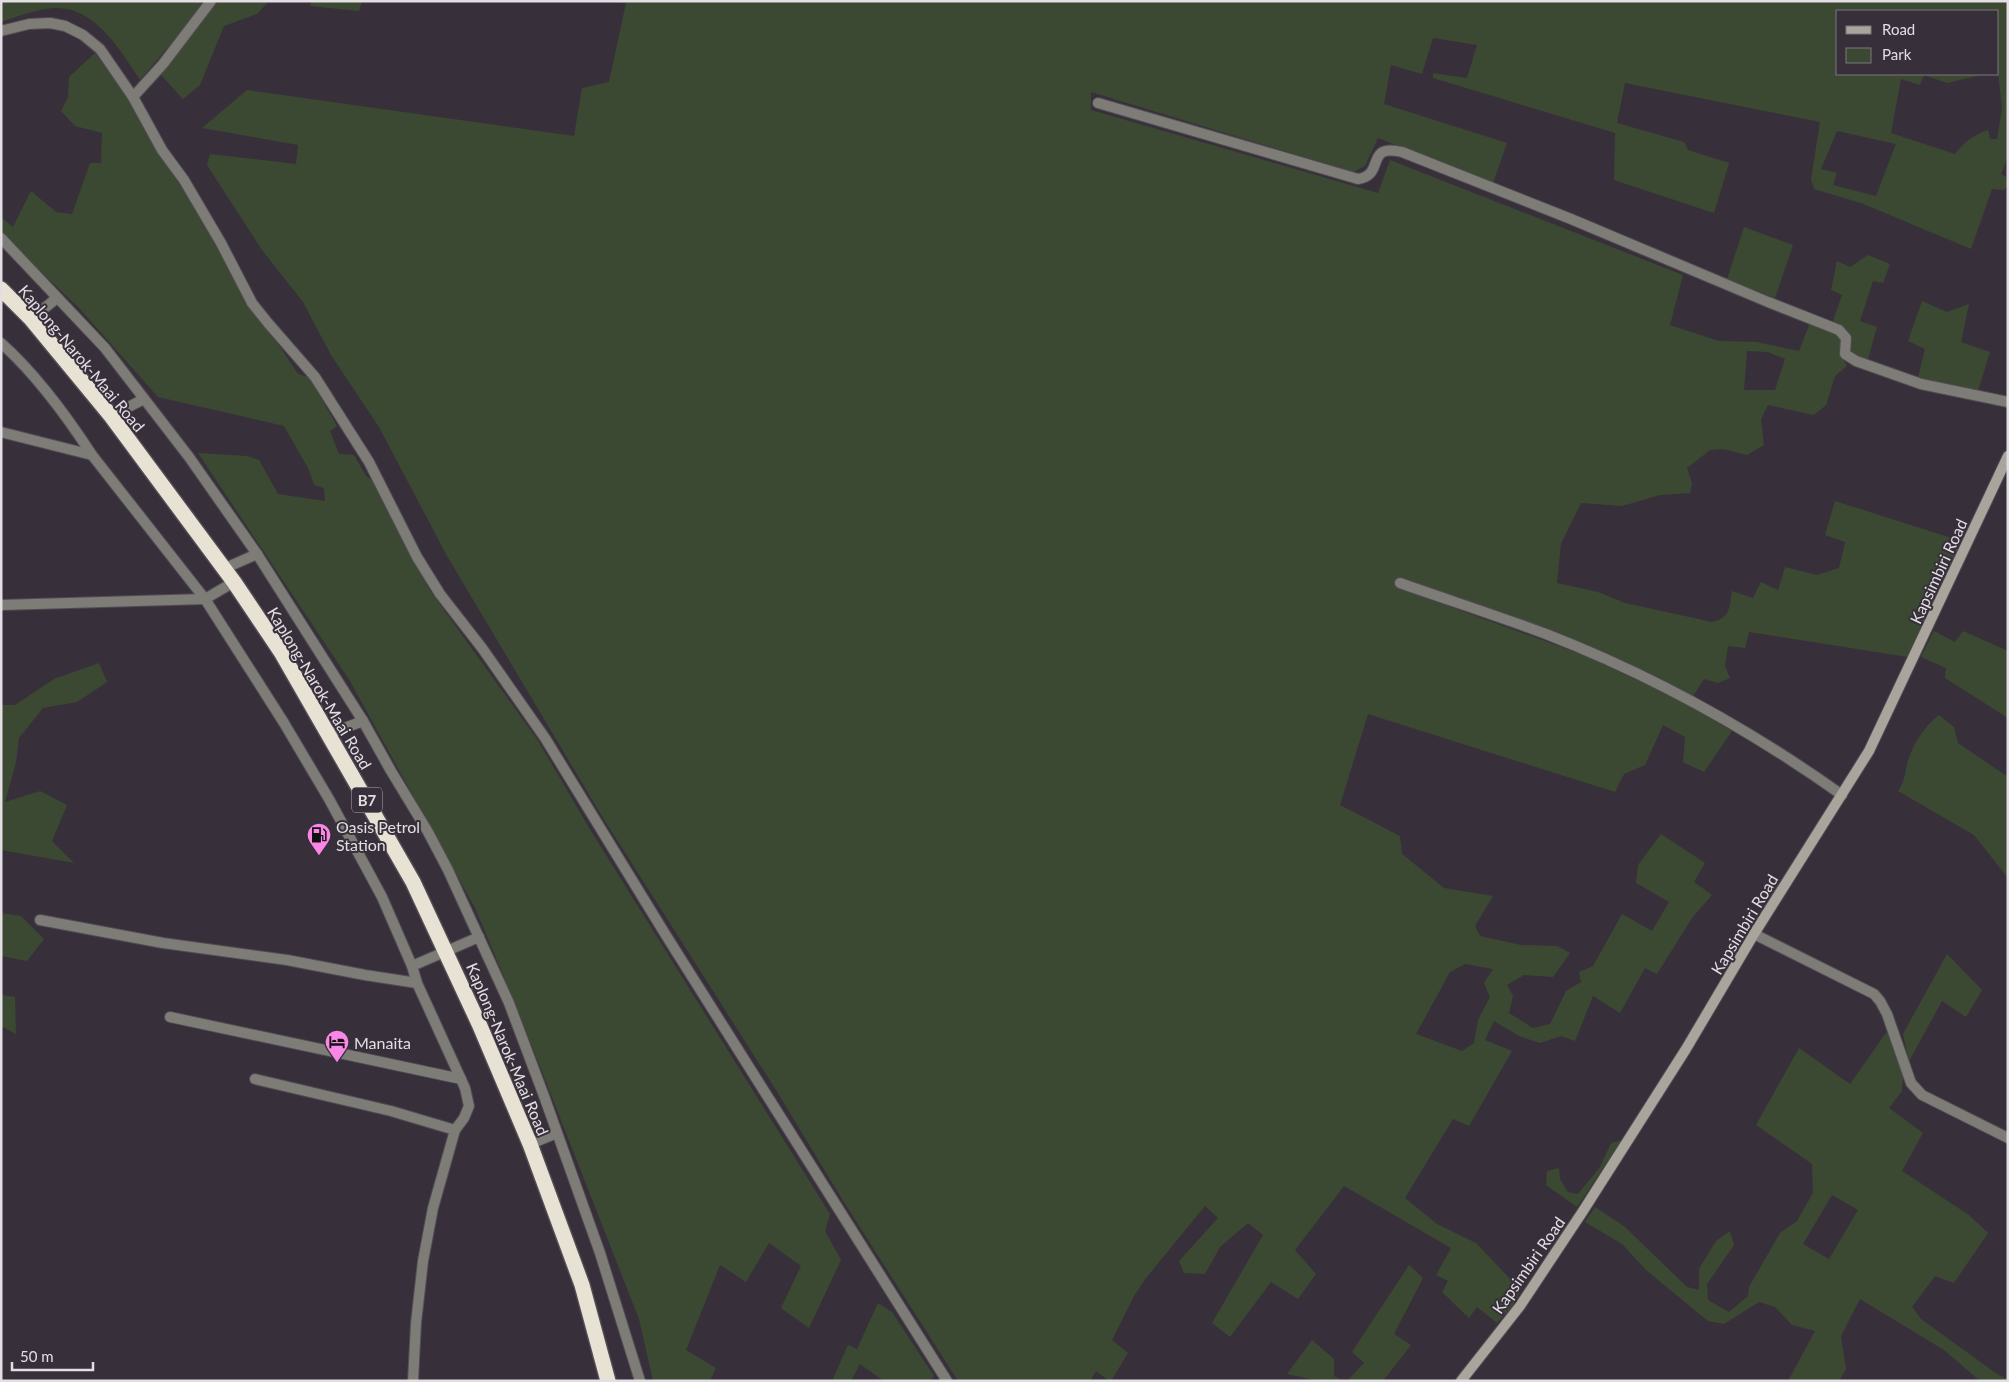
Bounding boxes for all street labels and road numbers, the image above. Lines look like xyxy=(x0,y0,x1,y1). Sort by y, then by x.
street label: Kaplong-Narok-Maai Road xyxy=(15,281,149,435)
street label: Kapsimbiri Road xyxy=(1905,516,1971,626)
street label: Kaplong-Narok-Maai Road xyxy=(264,604,376,772)
road number: B7 xyxy=(352,788,382,812)
street label: Kapsimbiri Road xyxy=(1707,870,1781,978)
street label: Kaplong-Narok-Maai Road xyxy=(463,960,553,1138)
street label: Kapsimbiri Road xyxy=(1488,1213,1568,1317)

